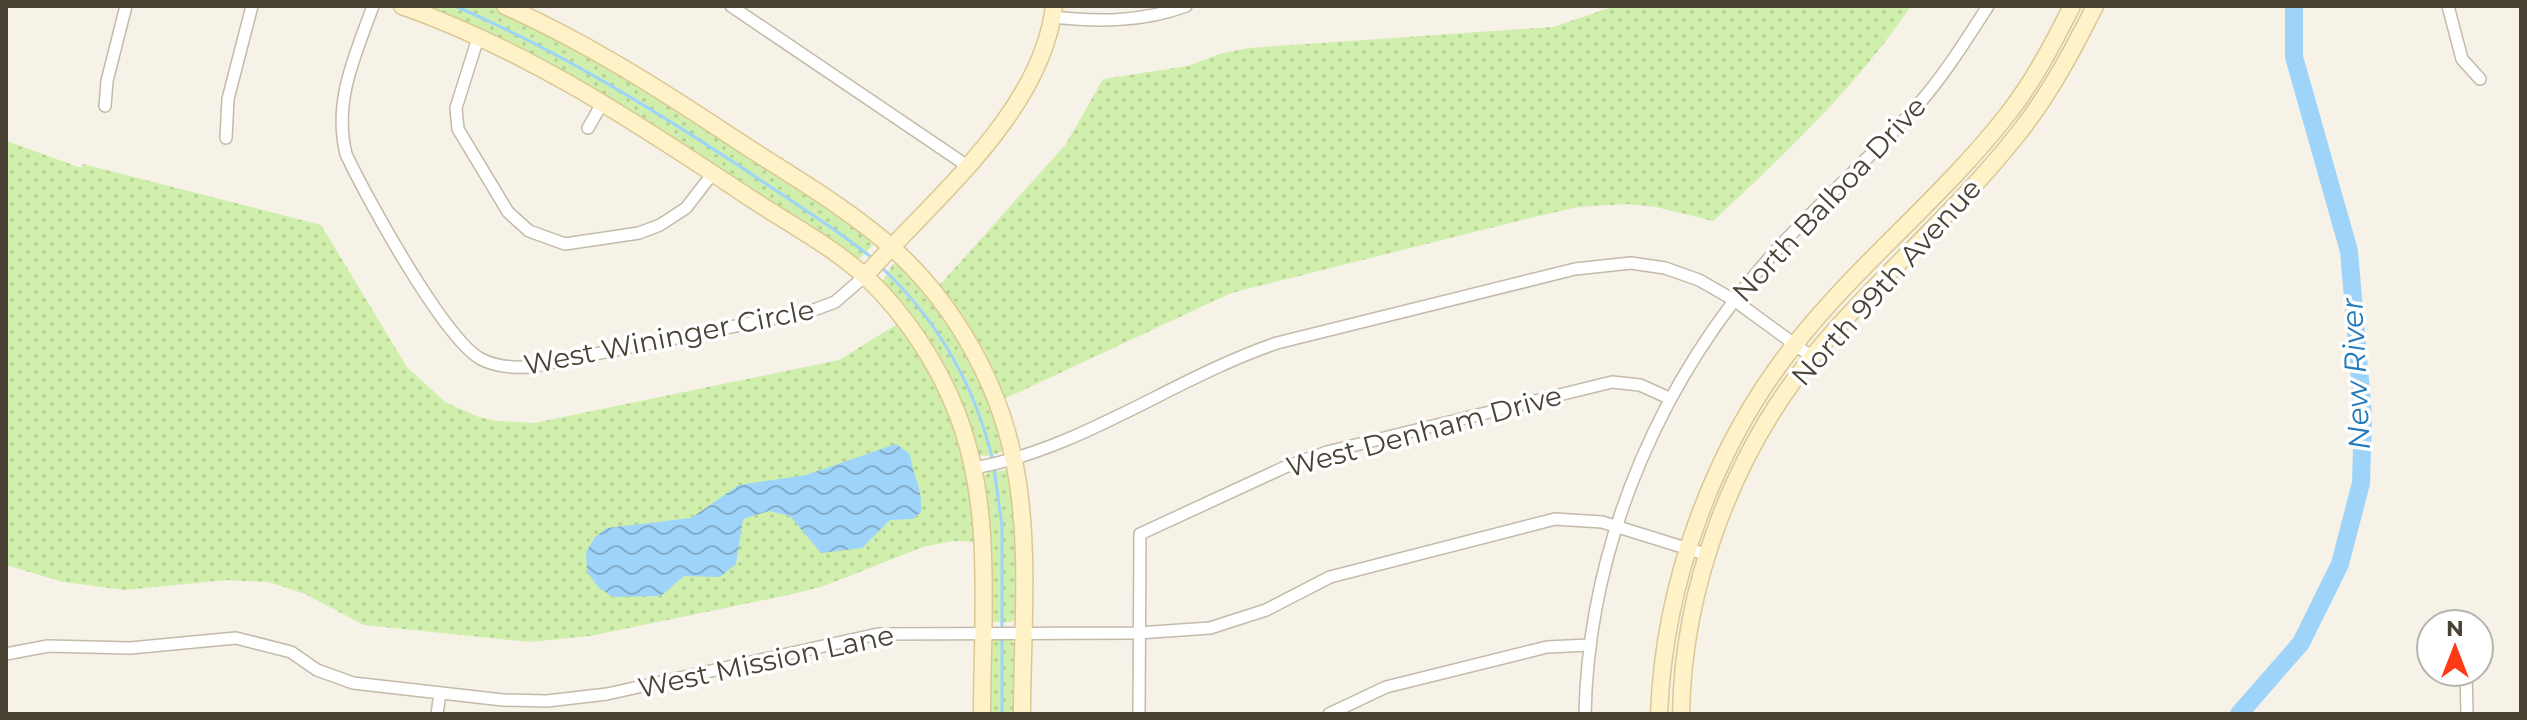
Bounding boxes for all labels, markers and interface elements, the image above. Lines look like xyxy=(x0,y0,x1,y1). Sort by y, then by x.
street label: North Balboa Drive xyxy=(1725,89,1933,309)
street label: North 99th Avenue xyxy=(1784,171,1988,393)
street label: West Wininger Circle xyxy=(521,292,817,382)
water label: New River xyxy=(2333,296,2378,451)
street label: West Denham Drive xyxy=(1283,378,1565,484)
north arrow xyxy=(2415,608,2495,688)
text: N xyxy=(2446,615,2464,642)
street label: West Mission Lane xyxy=(635,617,897,705)

